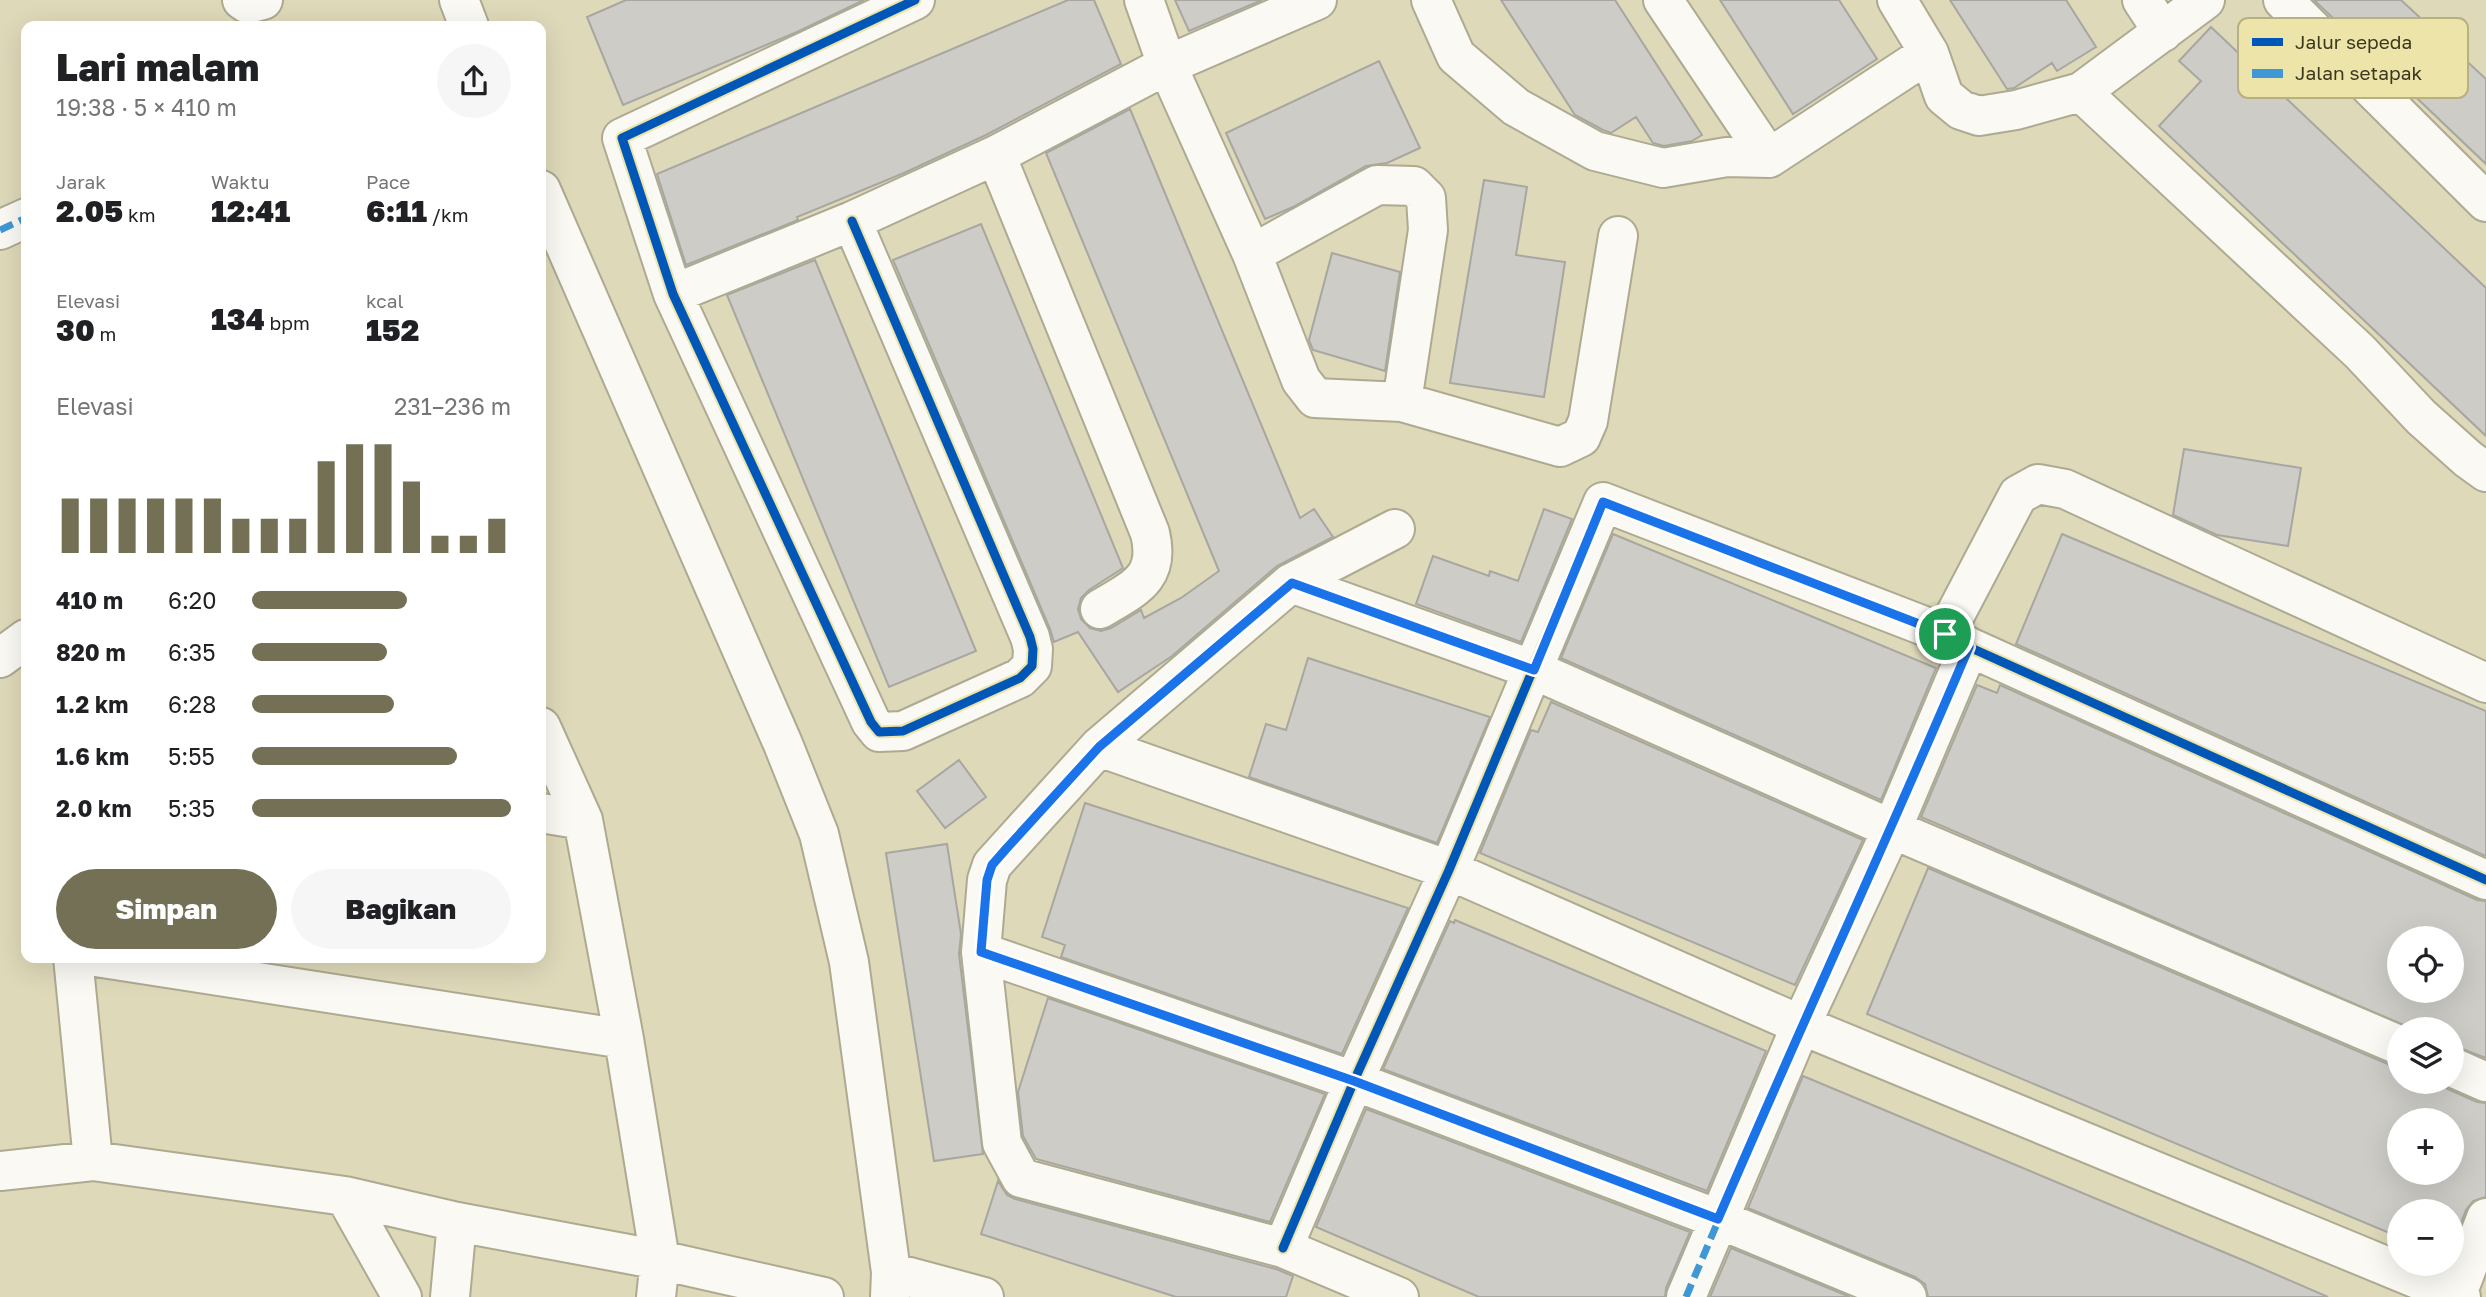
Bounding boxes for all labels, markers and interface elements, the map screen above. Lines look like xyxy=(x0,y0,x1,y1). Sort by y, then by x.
legend xyxy=(2238,18,2468,98)
text: Jalur sepeda xyxy=(2295,30,2412,53)
text: Lari malam xyxy=(56,44,259,89)
button: share xyxy=(437,44,511,118)
text: Jalan setapak xyxy=(2295,61,2422,84)
text: 19:38 · 5 × 410 m xyxy=(56,93,237,121)
text: Jarak xyxy=(56,170,106,193)
text: Waktu xyxy=(211,170,269,193)
text: Pace xyxy=(366,170,410,193)
text: 2.05 xyxy=(56,193,123,229)
text: 12:41 xyxy=(211,193,290,229)
text: 6:11 xyxy=(366,193,427,229)
text: km xyxy=(123,203,156,226)
text: /km xyxy=(427,203,469,226)
text: Elevasi xyxy=(56,289,120,312)
text: kcal xyxy=(366,289,404,312)
text: 134 xyxy=(211,301,265,337)
text: bpm xyxy=(265,311,310,334)
text: 30 xyxy=(56,312,95,348)
text: 152 xyxy=(366,312,419,348)
text: m xyxy=(95,322,116,345)
text: Elevasi xyxy=(56,392,134,420)
text: 231–236 m xyxy=(394,392,511,420)
text: 410 m xyxy=(56,586,123,614)
text: 6:20 xyxy=(168,586,216,614)
pin xyxy=(1915,604,1975,664)
icon: arrive xyxy=(1926,615,1964,653)
text: 820 m xyxy=(56,638,126,666)
text: 6:35 xyxy=(168,638,216,666)
text: 1.2 km xyxy=(56,690,128,718)
text: 6:28 xyxy=(168,690,216,718)
text: 1.6 km xyxy=(56,742,129,770)
text: 5:55 xyxy=(168,742,215,770)
text: 2.0 km xyxy=(56,794,132,822)
text: 5:35 xyxy=(168,794,215,822)
button: Simpan xyxy=(56,869,277,949)
button: Bagikan xyxy=(291,869,511,949)
map controls xyxy=(2387,926,2464,1276)
button: locate xyxy=(2387,926,2464,1003)
button: layers xyxy=(2387,1017,2464,1094)
button: + xyxy=(2387,1108,2464,1185)
button: − xyxy=(2387,1199,2464,1276)

